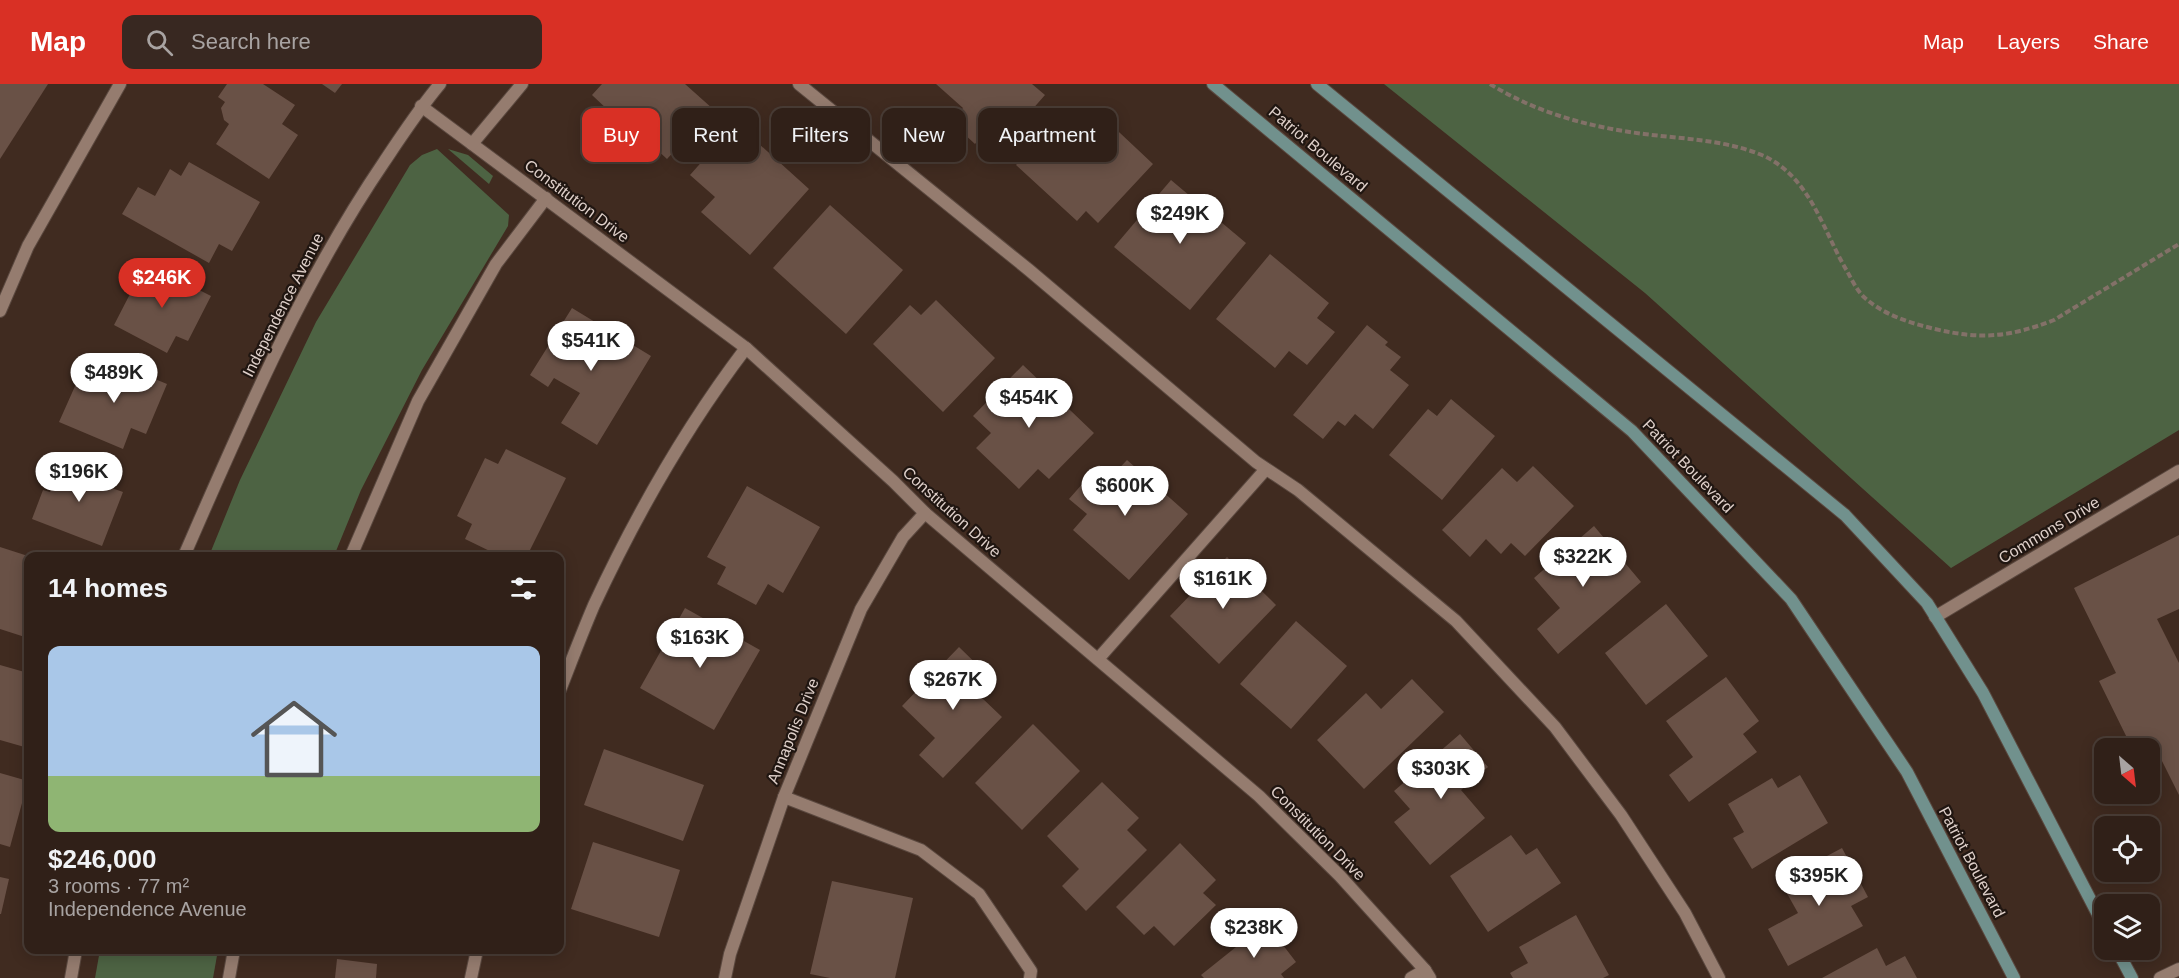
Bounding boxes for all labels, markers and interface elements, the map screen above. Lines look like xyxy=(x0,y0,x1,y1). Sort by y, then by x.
search box xyxy=(122,15,542,69)
text: Map xyxy=(30,26,86,57)
icon: search xyxy=(143,26,176,59)
text: Search here xyxy=(191,29,311,54)
text: Map xyxy=(1923,30,1964,53)
text: Layers xyxy=(1997,30,2060,53)
text: Share xyxy=(2093,30,2149,53)
street label: Patriot Boulevard xyxy=(1266,103,1370,195)
chip: Buy xyxy=(582,108,660,162)
chip: Rent xyxy=(672,108,759,162)
chip: Filters xyxy=(771,108,870,162)
chip: New xyxy=(882,108,966,162)
chip: Apartment xyxy=(978,108,1117,162)
street label: Constitution Drive xyxy=(521,156,633,246)
pin: $249K xyxy=(1138,194,1222,245)
text: $249K xyxy=(1151,202,1209,224)
street label: Independence Avenue xyxy=(239,230,327,380)
pin: $246K xyxy=(120,258,204,309)
text: $246K xyxy=(133,266,191,288)
pin: $541K xyxy=(549,321,633,372)
text: $541K xyxy=(562,329,620,351)
pin: $489K xyxy=(72,353,156,404)
text: $489K xyxy=(85,361,143,383)
pin: $454K xyxy=(987,378,1071,429)
text: $454K xyxy=(1000,386,1058,408)
street label: Patriot Boulevard xyxy=(1639,416,1737,516)
pin: $196K xyxy=(37,452,121,503)
text: $196K xyxy=(50,460,108,482)
street label: Constitution Drive xyxy=(899,463,1005,561)
pin: $600K xyxy=(1083,466,1167,517)
text: $600K xyxy=(1096,474,1154,496)
street label: Commons Drive xyxy=(1995,493,2103,567)
pin: $322K xyxy=(1541,537,1625,588)
text: $322K xyxy=(1554,545,1612,567)
pin: $161K xyxy=(1181,559,1265,610)
text: $161K xyxy=(1194,567,1252,589)
icon: filters xyxy=(507,572,540,605)
text: 14 homes xyxy=(48,573,168,603)
pin: $163K xyxy=(658,618,742,669)
text: $163K xyxy=(671,626,729,648)
pin: $267K xyxy=(911,660,995,711)
text: $267K xyxy=(924,668,982,690)
street label: Annapolis Drive xyxy=(764,676,822,786)
icon: home xyxy=(240,685,348,793)
north arrow xyxy=(2094,738,2160,804)
map controls xyxy=(2094,738,2160,960)
pin: $303K xyxy=(1399,749,1483,800)
text: $303K xyxy=(1412,757,1470,779)
street label: Constitution Drive xyxy=(1267,782,1369,884)
street label: Patriot Boulevard xyxy=(1936,804,2008,920)
button: locate xyxy=(2094,816,2160,882)
text: $246,000 xyxy=(48,844,156,874)
pin: $395K xyxy=(1777,856,1861,907)
text: $395K xyxy=(1790,864,1848,886)
text: 3 rooms · 77 m² xyxy=(48,875,189,897)
button: layers xyxy=(2094,894,2160,960)
text: Independence Avenue xyxy=(48,898,247,920)
pin: $238K xyxy=(1212,908,1296,959)
text: $238K xyxy=(1225,916,1283,938)

